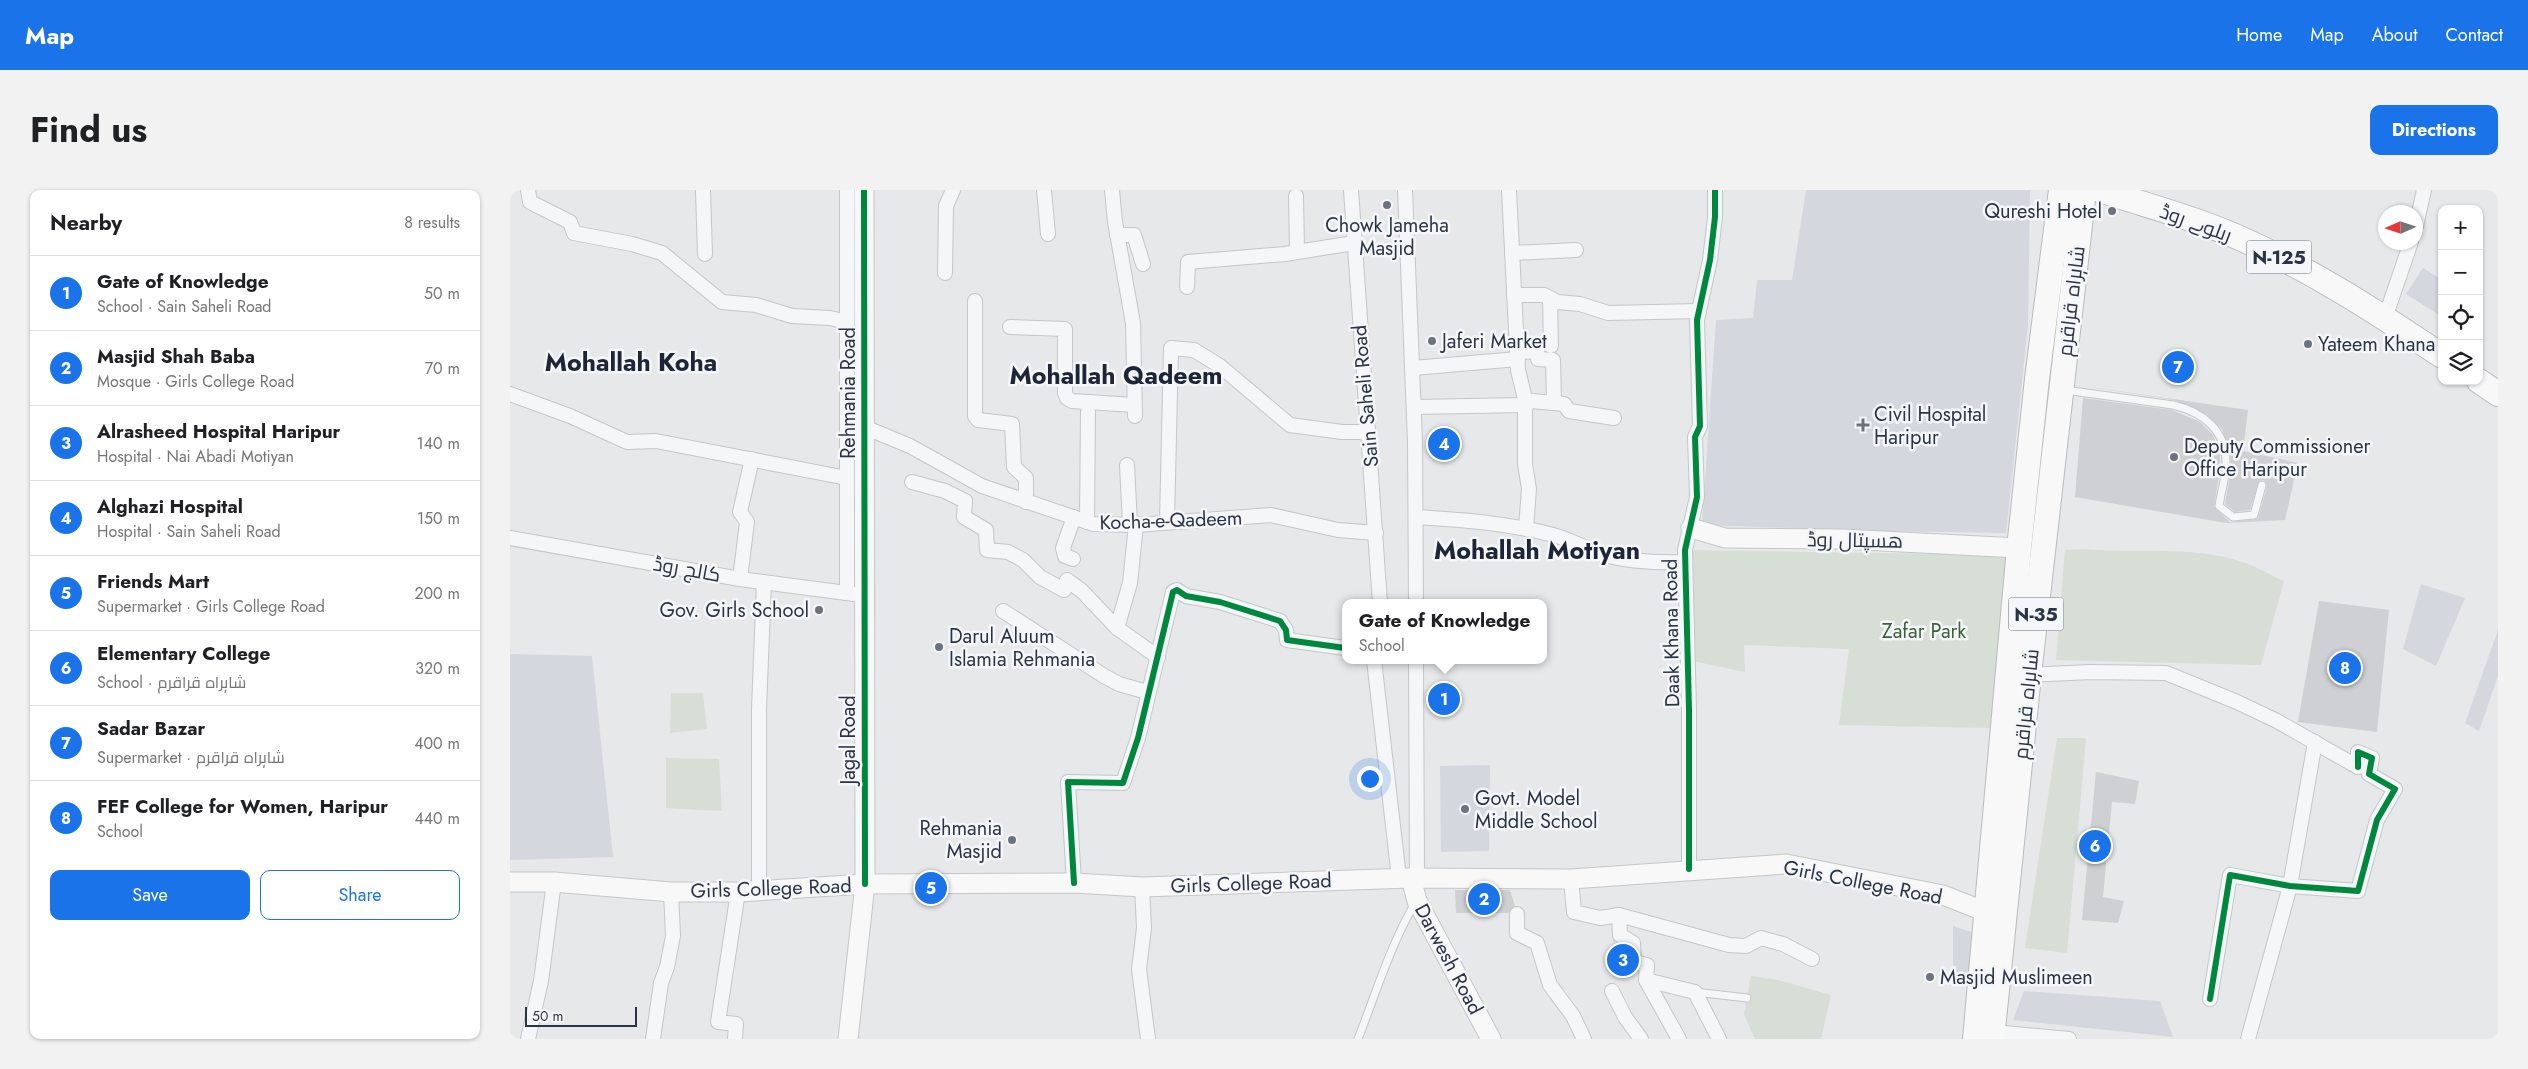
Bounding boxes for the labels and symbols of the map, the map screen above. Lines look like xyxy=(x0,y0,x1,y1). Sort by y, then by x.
place label: Qureshi Hotel xyxy=(1984,197,2102,226)
street label: ریلوے روڈ xyxy=(2156,197,2236,250)
marker: Chowk Jameha Masjid xyxy=(1381,199,1393,211)
marker: Qureshi Hotel xyxy=(2106,205,2118,217)
north arrow xyxy=(2378,205,2423,250)
place label: Chowk Jameha Masjid xyxy=(1325,211,1449,263)
road number: N-125 xyxy=(2246,241,2312,274)
street label: شاہراہ قراقرم xyxy=(2050,244,2093,358)
street label: Sain Saheli Road xyxy=(1345,324,1386,468)
street label: Rehmania Road xyxy=(834,327,863,459)
place label: Jaferi Market xyxy=(1439,327,1547,356)
place label: Yateem Khana xyxy=(2318,330,2435,359)
marker: Jaferi Market xyxy=(1426,335,1438,347)
marker: Yateem Khana xyxy=(2302,338,2314,350)
district label: Mohallah Koha xyxy=(545,344,717,380)
pin: 7 xyxy=(2162,348,2194,386)
district label: Mohallah Qadeem xyxy=(1009,357,1223,393)
place label: Civil Hospital Haripur xyxy=(1874,400,1986,452)
marker: Civil Hospital Haripur xyxy=(1856,418,1870,432)
pin: 4 xyxy=(1428,425,1460,463)
place label: Deputy Commissioner Office Haripur xyxy=(2184,432,2370,484)
marker: Deputy Commissioner Office Haripur xyxy=(2168,451,2180,463)
street label: Kocha-e-Qadeem xyxy=(1099,504,1243,537)
street label: ھسپتال روڈ xyxy=(1807,525,1903,556)
district label: Mohallah Motiyan xyxy=(1434,532,1640,568)
street label: کالج روڈ xyxy=(651,549,723,590)
street label: Daak Khana Road xyxy=(1656,559,1687,707)
place label: Gov. Girls School xyxy=(660,596,809,625)
road number: N-35 xyxy=(2008,598,2064,630)
marker: Gov. Girls School xyxy=(813,604,825,616)
park label: Zafar Park xyxy=(1882,617,1966,646)
place label: Darul Aluum Islamia Rehmania xyxy=(949,622,1095,674)
marker: Darul Aluum Islamia Rehmania xyxy=(933,641,945,653)
street label: شاہراہ قراقرم xyxy=(2006,647,2047,761)
pin: 8 xyxy=(2329,649,2361,687)
pin: 1 xyxy=(1428,680,1460,718)
street label: Jagal Road xyxy=(834,695,863,788)
your location xyxy=(1357,766,1383,792)
place label: Govt. Model Middle School xyxy=(1475,784,1598,836)
marker: Govt. Model Middle School xyxy=(1459,803,1471,815)
place label: Rehmania Masjid xyxy=(919,814,1002,866)
pin: 6 xyxy=(2079,827,2111,865)
marker: Rehmania Masjid xyxy=(1006,834,1018,846)
street label: Girls College Road xyxy=(1781,853,1945,912)
street label: Girls College Road xyxy=(1170,866,1332,901)
pin: 5 xyxy=(915,869,947,907)
street label: Girls College Road xyxy=(690,871,852,906)
pin: 2 xyxy=(1468,880,1500,918)
street label: Darwesh Road xyxy=(1407,899,1490,1020)
pin: 3 xyxy=(1607,941,1639,979)
place label: Masjid Muslimeen xyxy=(1940,963,2093,992)
marker: Masjid Muslimeen xyxy=(1924,971,1936,983)
scale bar xyxy=(525,1004,638,1027)

